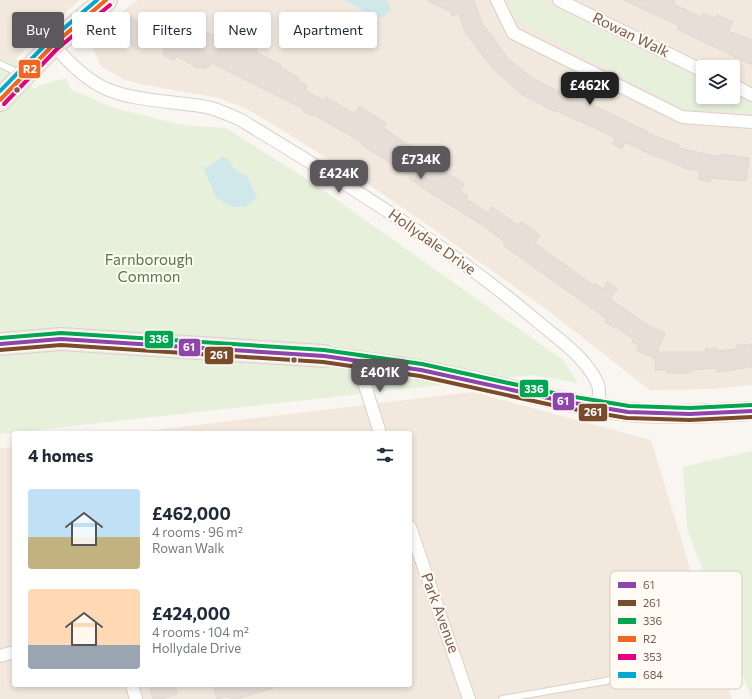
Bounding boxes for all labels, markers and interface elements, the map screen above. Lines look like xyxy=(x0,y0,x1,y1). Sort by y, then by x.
street label: Rowan Walk xyxy=(590,8,673,61)
chip: Buy xyxy=(12,12,64,48)
chip: Rent xyxy=(72,12,130,48)
chip: Filters xyxy=(138,12,206,48)
chip: New xyxy=(214,12,271,48)
chip: Apartment xyxy=(279,12,377,48)
line badge: R2 xyxy=(18,59,41,79)
map controls xyxy=(696,60,740,104)
button: layers xyxy=(696,60,740,104)
text: R2 xyxy=(23,62,37,75)
pin: £462K xyxy=(562,72,618,106)
text: £462K xyxy=(570,77,610,93)
unlabelled marker xyxy=(12,85,22,95)
pin: £734K xyxy=(393,146,449,180)
text: £734K xyxy=(401,151,441,167)
pin: £424K xyxy=(311,160,367,194)
text: £424K xyxy=(319,165,359,181)
street label: Hollydale Drive xyxy=(385,204,480,278)
park label: Farnborough Common xyxy=(105,250,193,285)
line badge: 336 xyxy=(144,330,174,349)
text: 336 xyxy=(149,332,169,345)
line badge: 61 xyxy=(178,338,201,357)
text: 61 xyxy=(183,340,195,353)
line badge: 261 xyxy=(204,346,234,365)
text: 261 xyxy=(210,348,228,361)
unlabelled marker xyxy=(289,355,299,365)
pin: £401K xyxy=(352,359,408,393)
text: £401K xyxy=(360,364,400,380)
line badge: 336 xyxy=(519,379,549,398)
text: 336 xyxy=(524,382,544,395)
line badge: 61 xyxy=(552,392,575,411)
text: 61 xyxy=(557,394,569,407)
line badge: 261 xyxy=(578,403,608,422)
text: 261 xyxy=(584,405,602,418)
icon: filters xyxy=(374,444,396,466)
text: 4 homes xyxy=(28,445,93,466)
text: £462,000 xyxy=(152,503,231,524)
icon: home xyxy=(60,505,108,553)
text: 4 rooms · 96 m² xyxy=(152,524,243,540)
text: Rowan Walk xyxy=(152,540,225,556)
street label: Park Avenue xyxy=(418,570,464,655)
legend xyxy=(610,571,742,689)
text: 61 xyxy=(643,578,654,591)
text: 261 xyxy=(643,596,660,609)
text: £424,000 xyxy=(152,603,230,624)
icon: home xyxy=(60,605,108,653)
text: 336 xyxy=(643,614,663,627)
text: 4 rooms · 104 m² xyxy=(152,624,249,640)
text: R2 xyxy=(643,632,656,645)
text: Hollydale Drive xyxy=(152,640,241,656)
text: 353 xyxy=(643,650,662,663)
text: 684 xyxy=(643,668,663,681)

